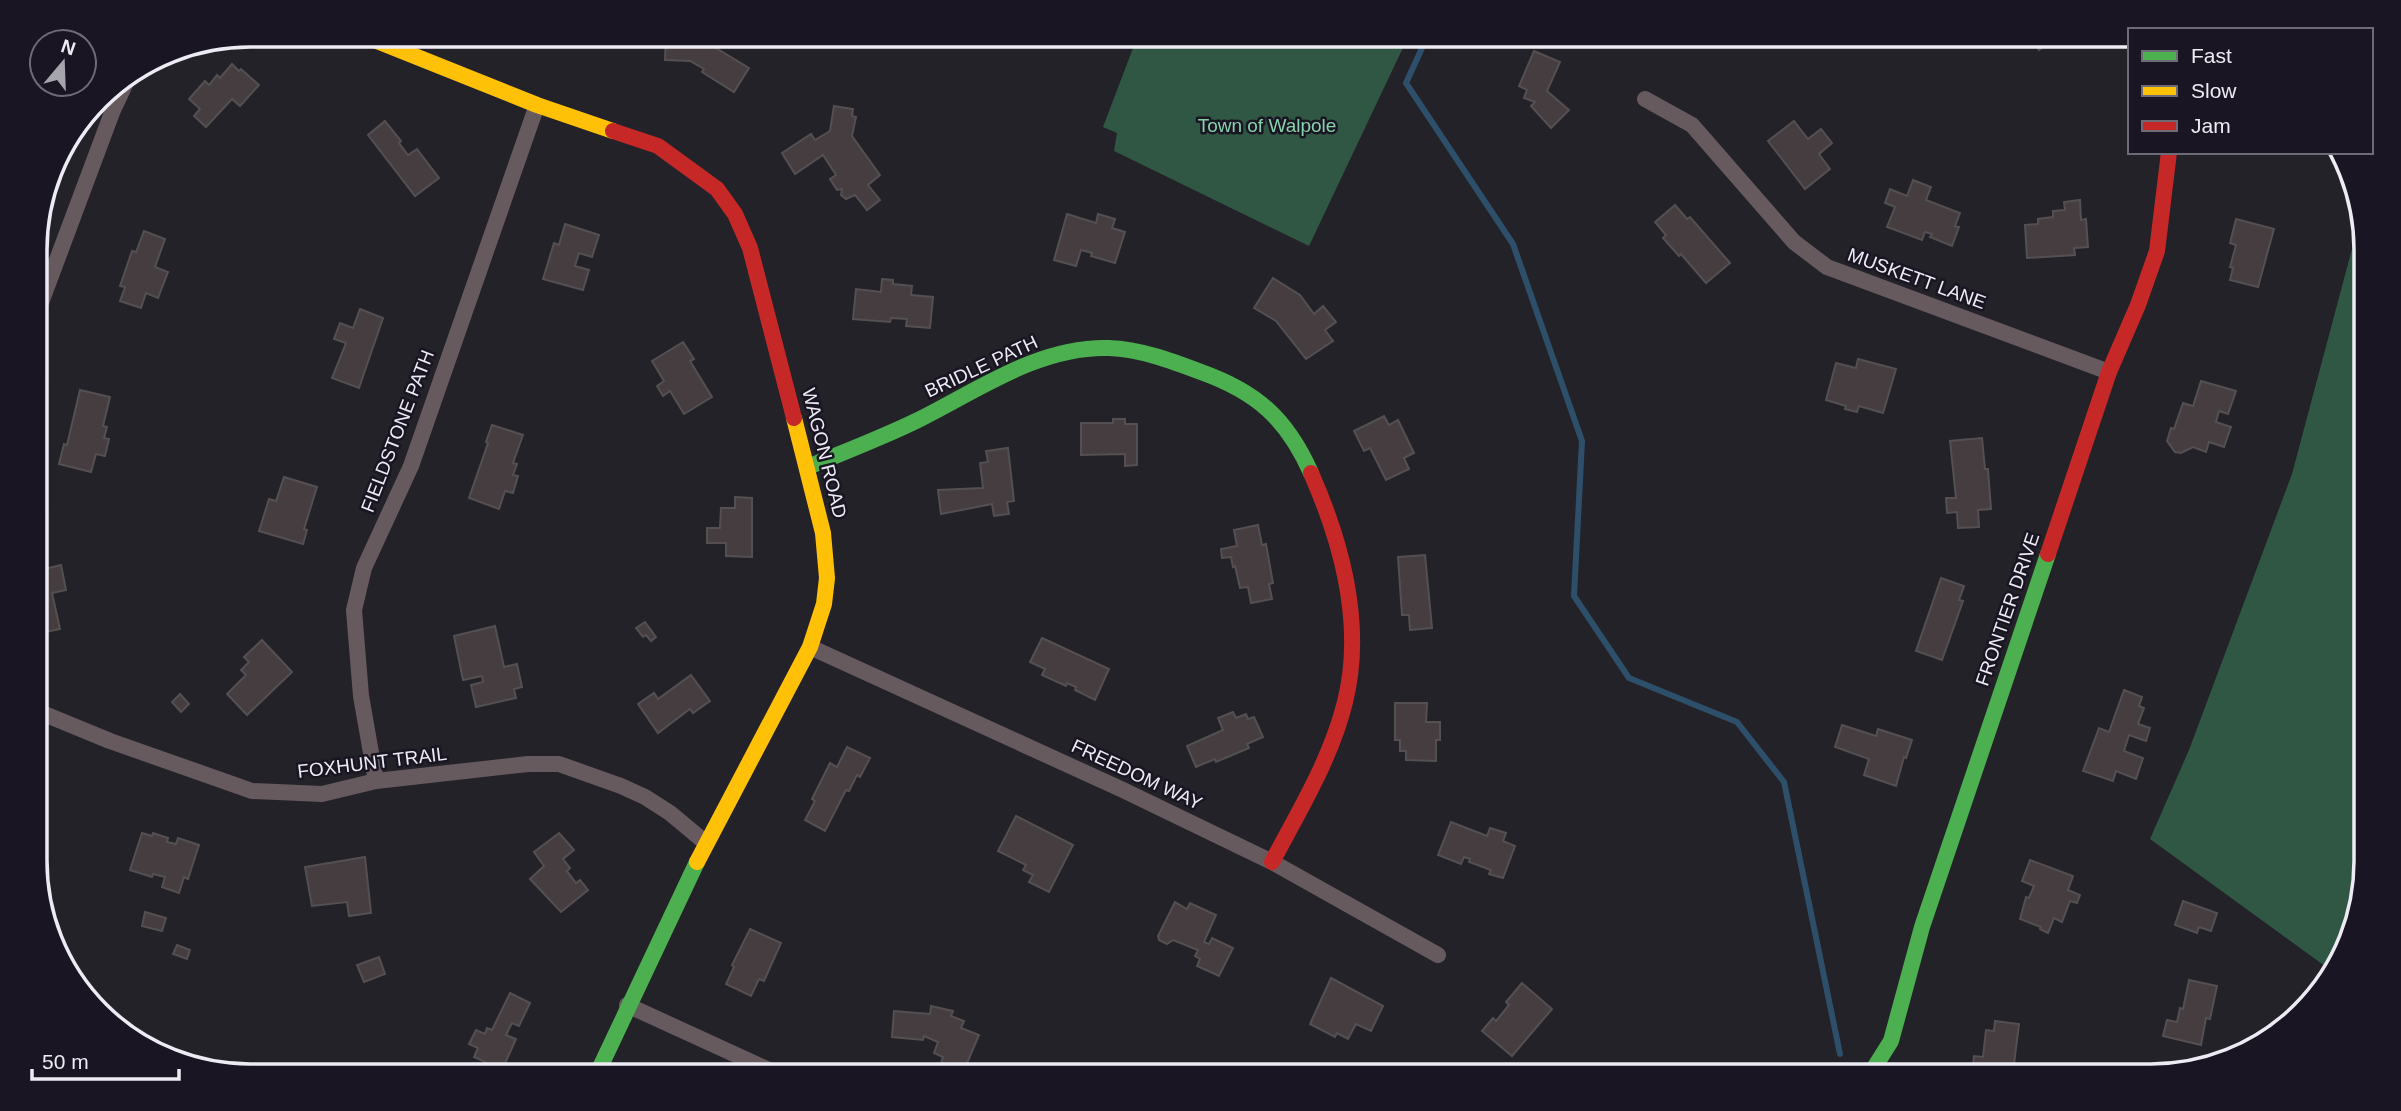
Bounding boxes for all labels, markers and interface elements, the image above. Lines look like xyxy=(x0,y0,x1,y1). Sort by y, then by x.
north arrow xyxy=(28,28,98,98)
legend xyxy=(2128,28,2373,154)
text: N xyxy=(58,35,78,60)
text: Fast xyxy=(2191,44,2232,67)
text: Slow xyxy=(2191,79,2237,102)
text: Jam xyxy=(2191,114,2231,137)
park label: Town of Walpole xyxy=(1198,115,1336,136)
street label: MUSKETT LANE xyxy=(1845,244,1989,313)
street label: BRIDLE PATH xyxy=(922,331,1041,402)
street label: FIELDSTONE PATH xyxy=(357,347,438,515)
street label: WAGON ROAD xyxy=(798,386,851,520)
street label: FRONTIER DRIVE xyxy=(1971,530,2044,688)
street label: FREEDOM WAY xyxy=(1068,735,1206,814)
street label: FOXHUNT TRAIL xyxy=(296,743,448,782)
scale bar xyxy=(32,1038,178,1082)
text: 50 m xyxy=(42,1050,89,1073)

